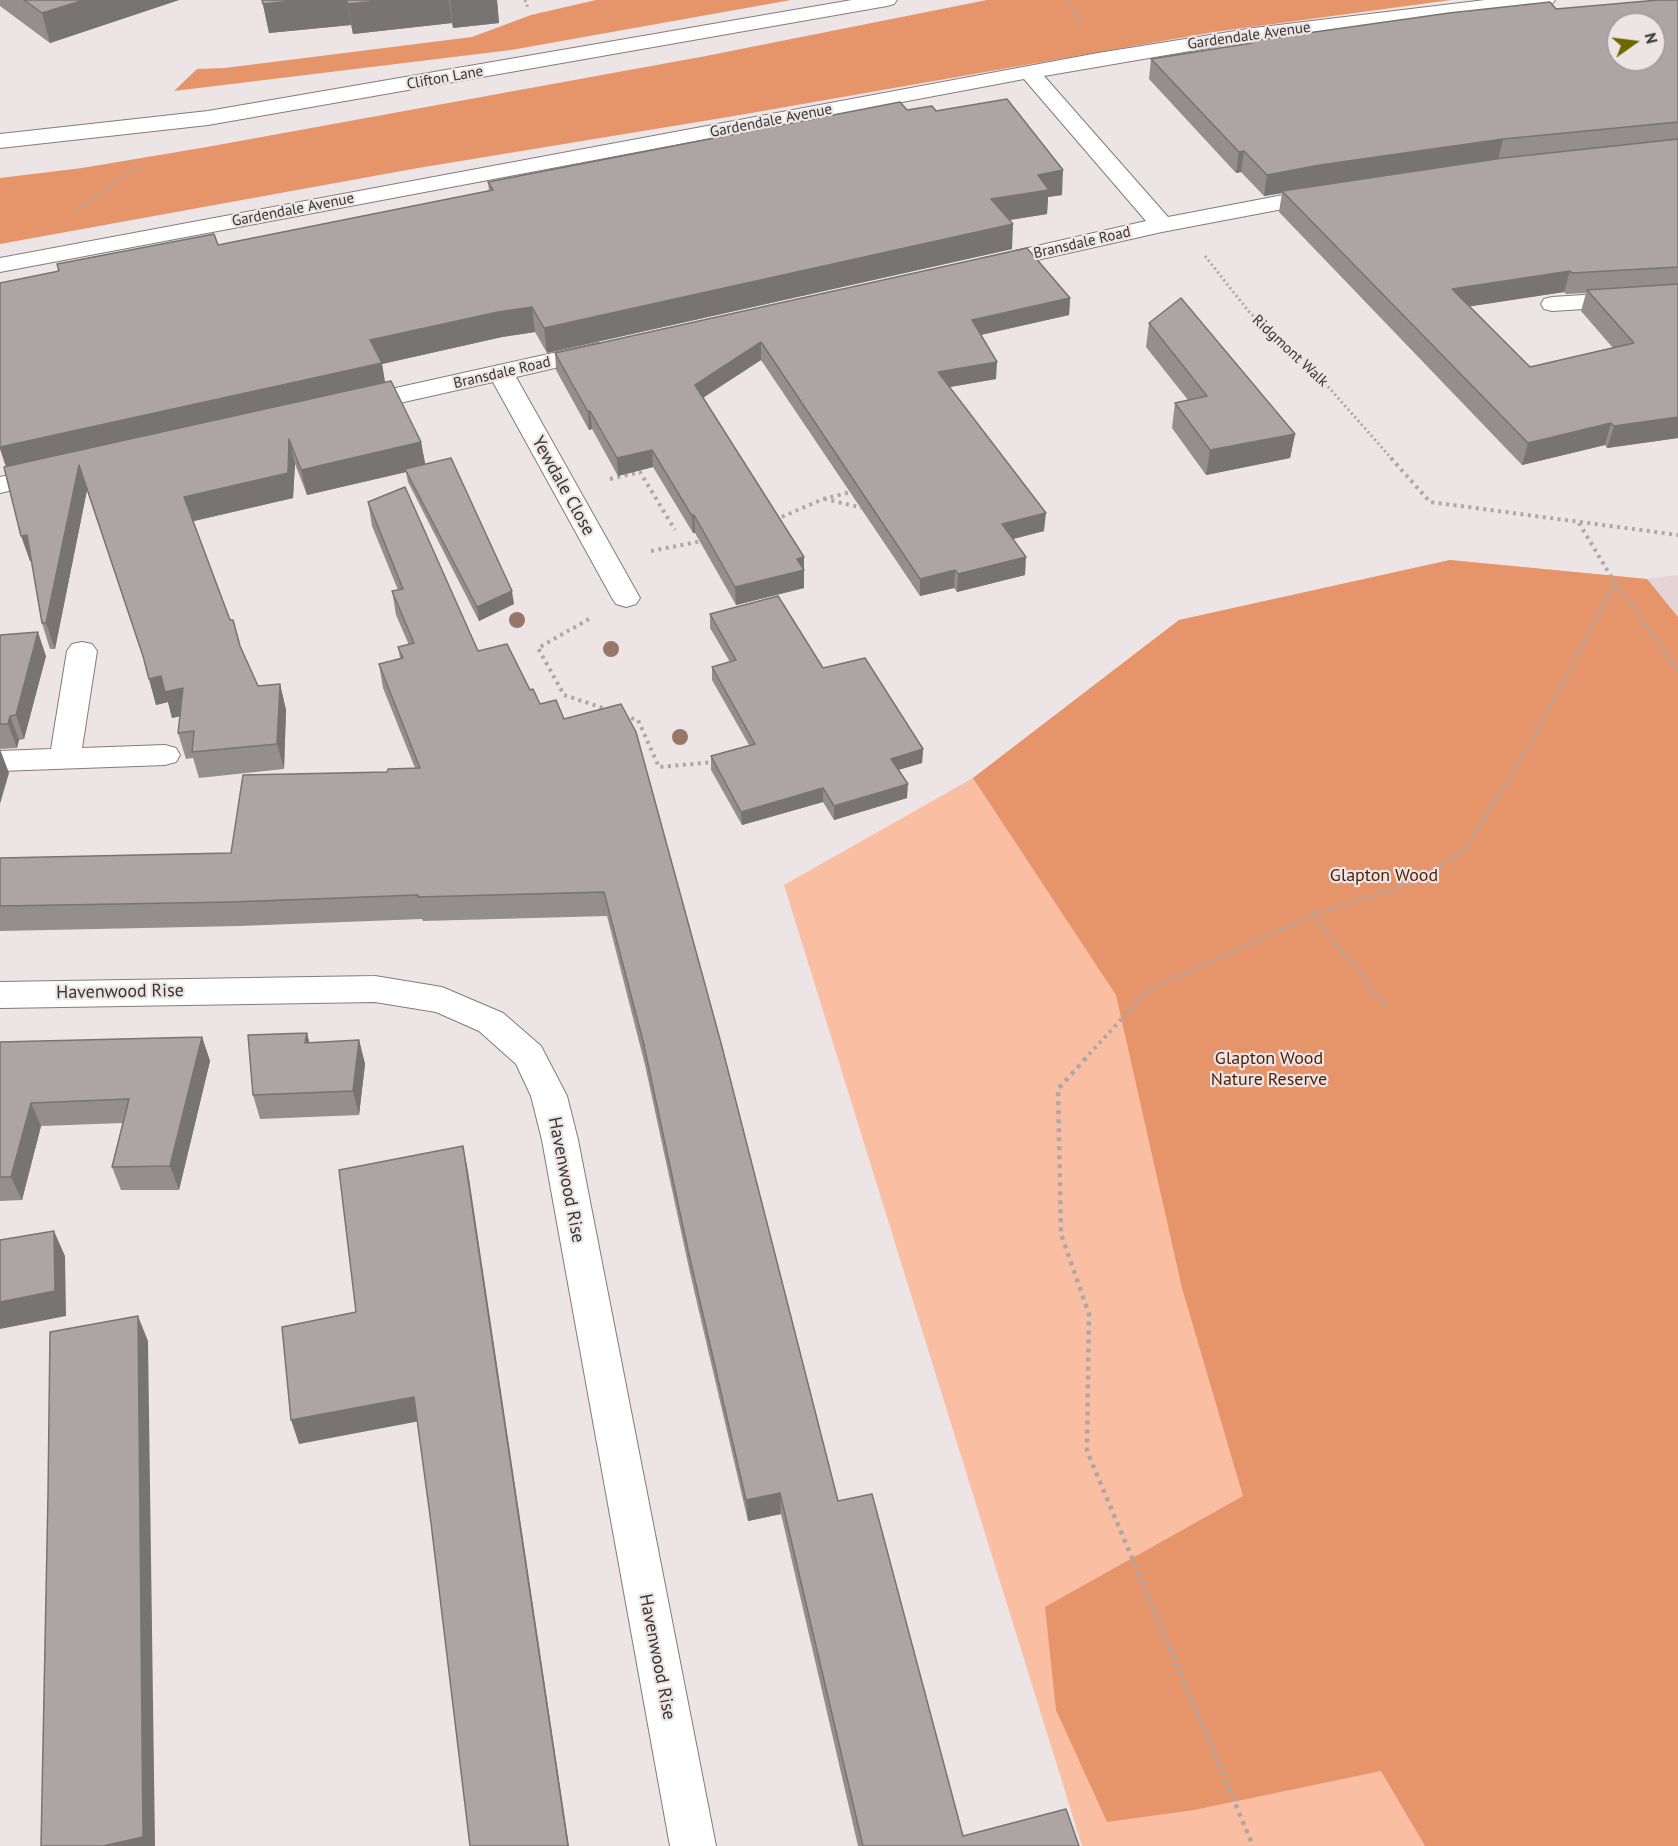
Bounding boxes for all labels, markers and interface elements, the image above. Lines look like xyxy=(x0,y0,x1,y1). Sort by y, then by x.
north arrow xyxy=(1606,12,1666,72)
street label: Gardendale Avenue xyxy=(1186,18,1312,54)
text: N xyxy=(1641,31,1662,46)
street label: Clifton Lane xyxy=(405,62,485,94)
street label: Gardendale Avenue xyxy=(708,100,834,142)
street label: Gardendale Avenue xyxy=(230,189,356,231)
street label: Bransdale Road xyxy=(1032,223,1132,263)
street label: Ridgmont Walk xyxy=(1248,311,1332,391)
street label: Bransdale Road xyxy=(452,353,552,393)
street label: Yewdale Close xyxy=(527,432,599,540)
park label: Glapton Wood xyxy=(1330,865,1438,887)
street label: Havenwood Rise xyxy=(56,980,184,1004)
park label: Glapton Wood Nature Reserve xyxy=(1211,1048,1327,1090)
street label: Havenwood Rise xyxy=(543,1115,589,1245)
street label: Havenwood Rise xyxy=(634,1592,680,1722)

